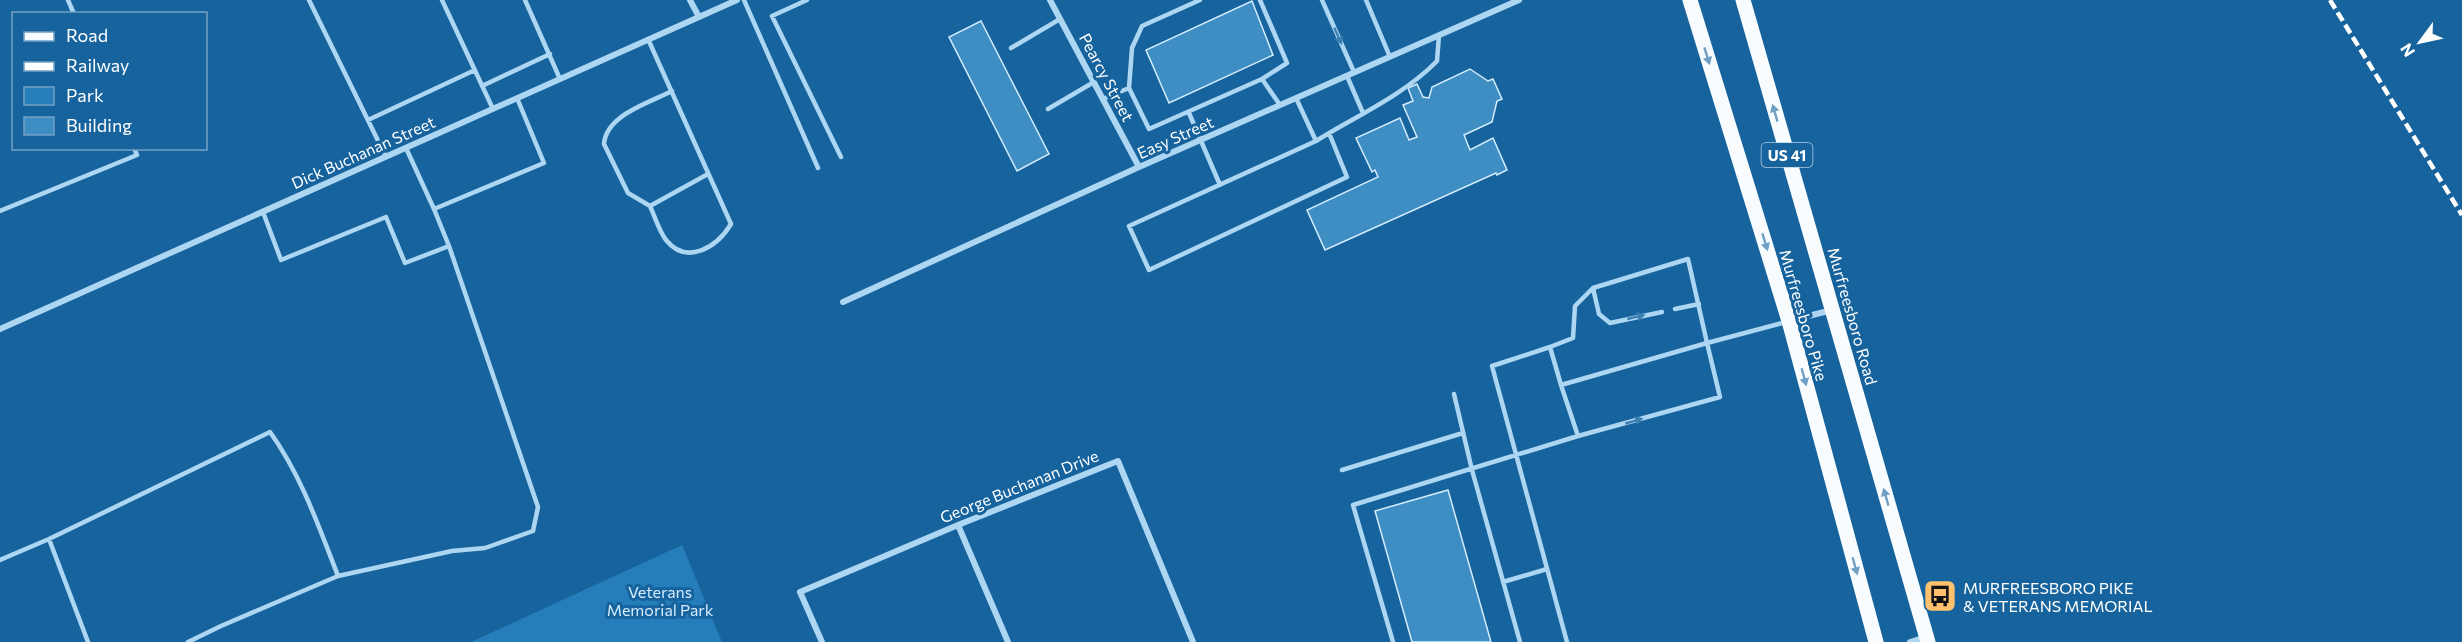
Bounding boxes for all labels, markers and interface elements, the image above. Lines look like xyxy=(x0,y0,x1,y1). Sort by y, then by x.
legend xyxy=(12,12,207,150)
north arrow xyxy=(2390,12,2450,72)
text: Road xyxy=(66,24,108,46)
one-way arrow xyxy=(1333,28,1343,46)
street label: Pearcy Street xyxy=(1076,30,1138,125)
text: N xyxy=(2396,40,2418,61)
one-way arrow xyxy=(1703,47,1712,65)
text: Railway xyxy=(66,54,129,76)
text: Park xyxy=(66,84,104,106)
one-way arrow xyxy=(1770,104,1779,122)
street label: Dick Buchanan Street xyxy=(288,112,438,192)
street label: Easy Street xyxy=(1134,112,1217,162)
text: Building xyxy=(66,114,132,136)
road number: US 41 xyxy=(1762,143,1812,167)
one-way arrow xyxy=(1760,233,1770,251)
street label: Murfreesboro Road xyxy=(1824,245,1882,387)
street label: Murfreesboro Pike xyxy=(1776,247,1832,383)
one-way arrow xyxy=(1627,312,1646,322)
one-way arrow xyxy=(1800,368,1809,386)
one-way arrow xyxy=(1625,415,1643,425)
street label: George Buchanan Drive xyxy=(937,445,1101,527)
one-way arrow xyxy=(1881,488,1890,506)
one-way arrow xyxy=(1851,557,1860,575)
bus stop icon: MURFREESBORO PIKE & VETERANS MEMORIAL xyxy=(1922,578,1958,614)
place label: MURFREESBORO PIKE & VETERANS MEMORIAL xyxy=(1963,578,2153,615)
park label: Veterans Memorial Park xyxy=(607,582,714,619)

